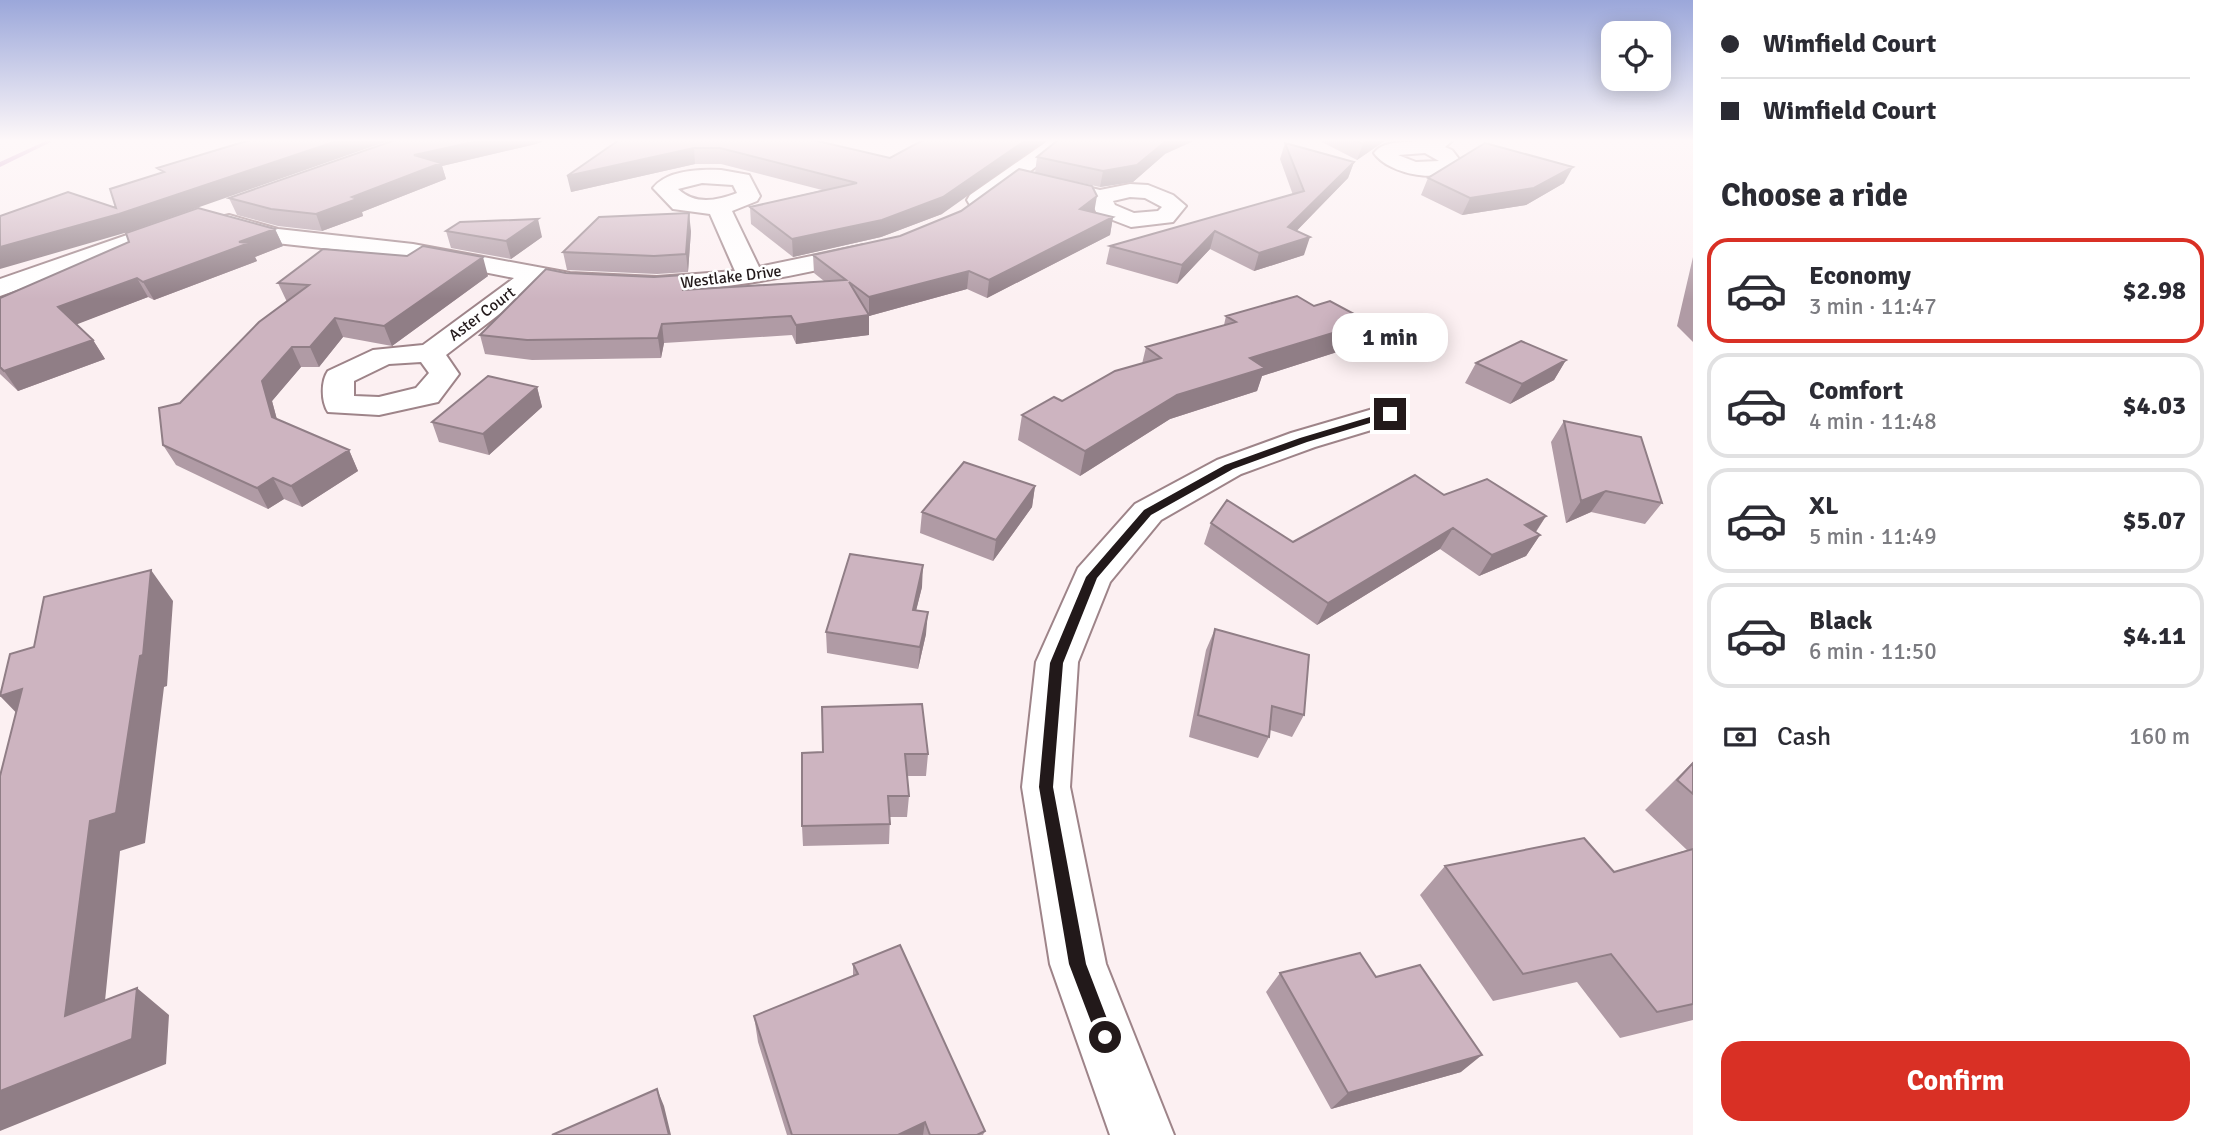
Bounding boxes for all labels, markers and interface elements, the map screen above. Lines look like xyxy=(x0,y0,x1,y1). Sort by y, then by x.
map controls xyxy=(1601,21,1671,91)
button: locate xyxy=(1601,21,1671,91)
text: Wimfield Court xyxy=(1763,28,1936,60)
text: Wimfield Court xyxy=(1763,95,1936,127)
text: Choose a ride xyxy=(1721,176,1908,215)
icon: car xyxy=(1725,259,1788,322)
text: Economy xyxy=(1809,260,1911,292)
street label: Westlake Drive xyxy=(679,261,783,293)
text: $2.98 xyxy=(2122,275,2186,307)
street label: Aster Court xyxy=(445,282,520,345)
text: 3 min · 11:47 xyxy=(1809,292,1937,321)
callout: 1 min xyxy=(1332,312,1448,362)
text: 1 min xyxy=(1362,323,1418,352)
icon: car xyxy=(1725,374,1788,437)
text: Comfort xyxy=(1809,375,1903,407)
text: $4.03 xyxy=(2122,390,2186,422)
route end xyxy=(1374,398,1406,430)
text: 4 min · 11:48 xyxy=(1809,407,1937,436)
icon: car xyxy=(1725,489,1788,552)
text: XL xyxy=(1809,490,1839,522)
text: $5.07 xyxy=(2122,505,2186,537)
text: 5 min · 11:49 xyxy=(1809,522,1937,551)
icon: car xyxy=(1725,604,1788,667)
text: Black xyxy=(1809,605,1872,637)
text: $4.11 xyxy=(2122,620,2186,652)
text: 6 min · 11:50 xyxy=(1809,637,1937,666)
icon: cash xyxy=(1721,718,1759,756)
text: Cash xyxy=(1777,721,1831,753)
text: 160 m xyxy=(2129,722,2190,751)
route start xyxy=(1089,1021,1121,1053)
button: Confirm xyxy=(1721,1041,2190,1121)

